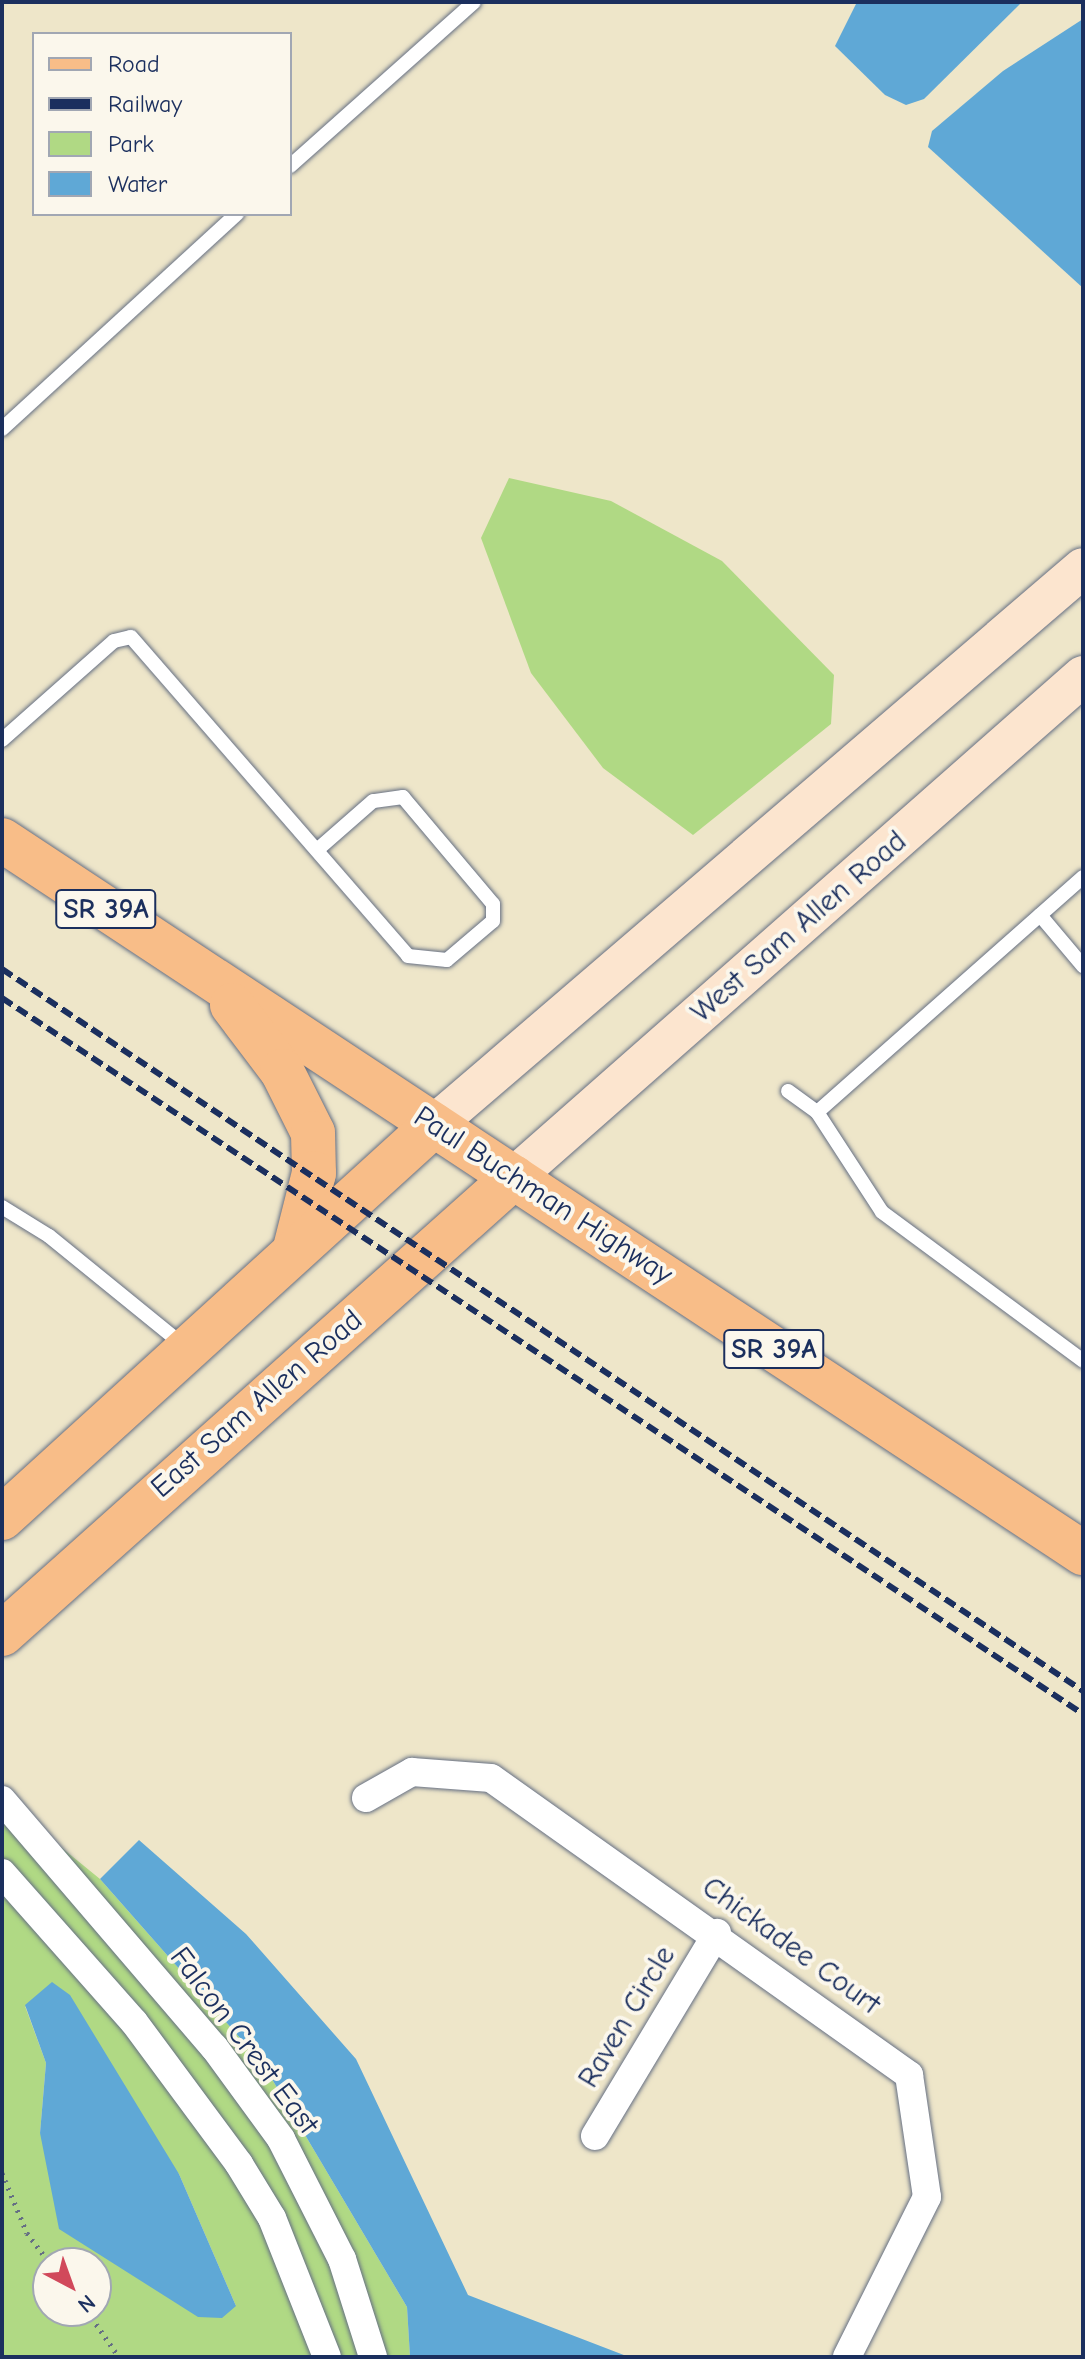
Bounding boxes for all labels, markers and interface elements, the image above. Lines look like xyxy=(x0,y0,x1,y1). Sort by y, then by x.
legend xyxy=(32,32,292,216)
text: Road xyxy=(108,50,160,78)
text: Railway xyxy=(108,90,182,118)
text: Park xyxy=(108,130,154,158)
text: Water xyxy=(108,170,167,198)
street label: West Sam Allen Road xyxy=(684,824,914,1030)
road number: SR 39A xyxy=(54,885,158,933)
street label: Paul Buchman Highway xyxy=(407,1099,679,1293)
street label: East Sam Allen Road xyxy=(144,1302,370,1506)
road number: SR 39A xyxy=(722,1325,826,1373)
street label: Chickadee Court xyxy=(695,1869,887,2023)
street label: Falcon Crest East xyxy=(162,1940,326,2142)
street label: Raven Circle xyxy=(571,1940,683,2094)
north arrow xyxy=(32,2247,112,2327)
text: N xyxy=(72,2289,100,2318)

